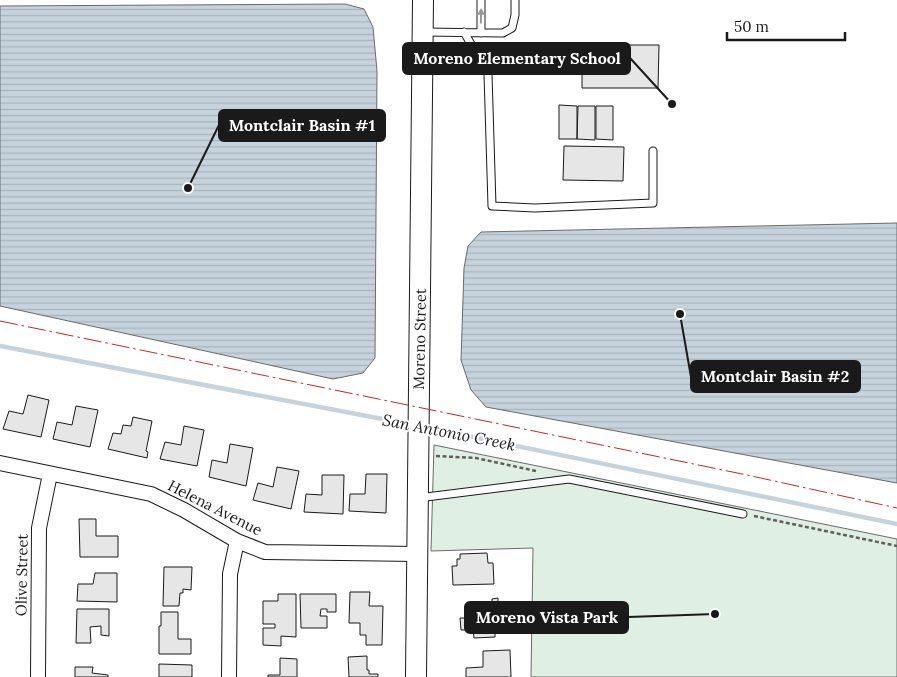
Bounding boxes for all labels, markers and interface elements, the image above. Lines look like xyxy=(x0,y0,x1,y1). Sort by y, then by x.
one-way arrow xyxy=(477,8,485,24)
scale bar xyxy=(727,10,844,42)
text: 50 m xyxy=(734,17,769,36)
callout: Moreno Elementary School xyxy=(403,43,630,74)
text: Moreno Elementary School xyxy=(413,48,621,68)
callout: Montclair Basin #1 xyxy=(219,110,385,141)
text: Montclair Basin #1 xyxy=(229,115,375,135)
street label: Moreno Street xyxy=(409,288,430,390)
callout: Montclair Basin #2 xyxy=(691,361,860,392)
text: Montclair Basin #2 xyxy=(701,366,849,386)
water label: San Antonio Creek xyxy=(381,409,517,455)
street label: Helena Avenue xyxy=(165,476,266,539)
street label: Olive Street xyxy=(11,533,32,616)
callout: Moreno Vista Park xyxy=(465,602,628,633)
text: Moreno Vista Park xyxy=(476,607,619,627)

